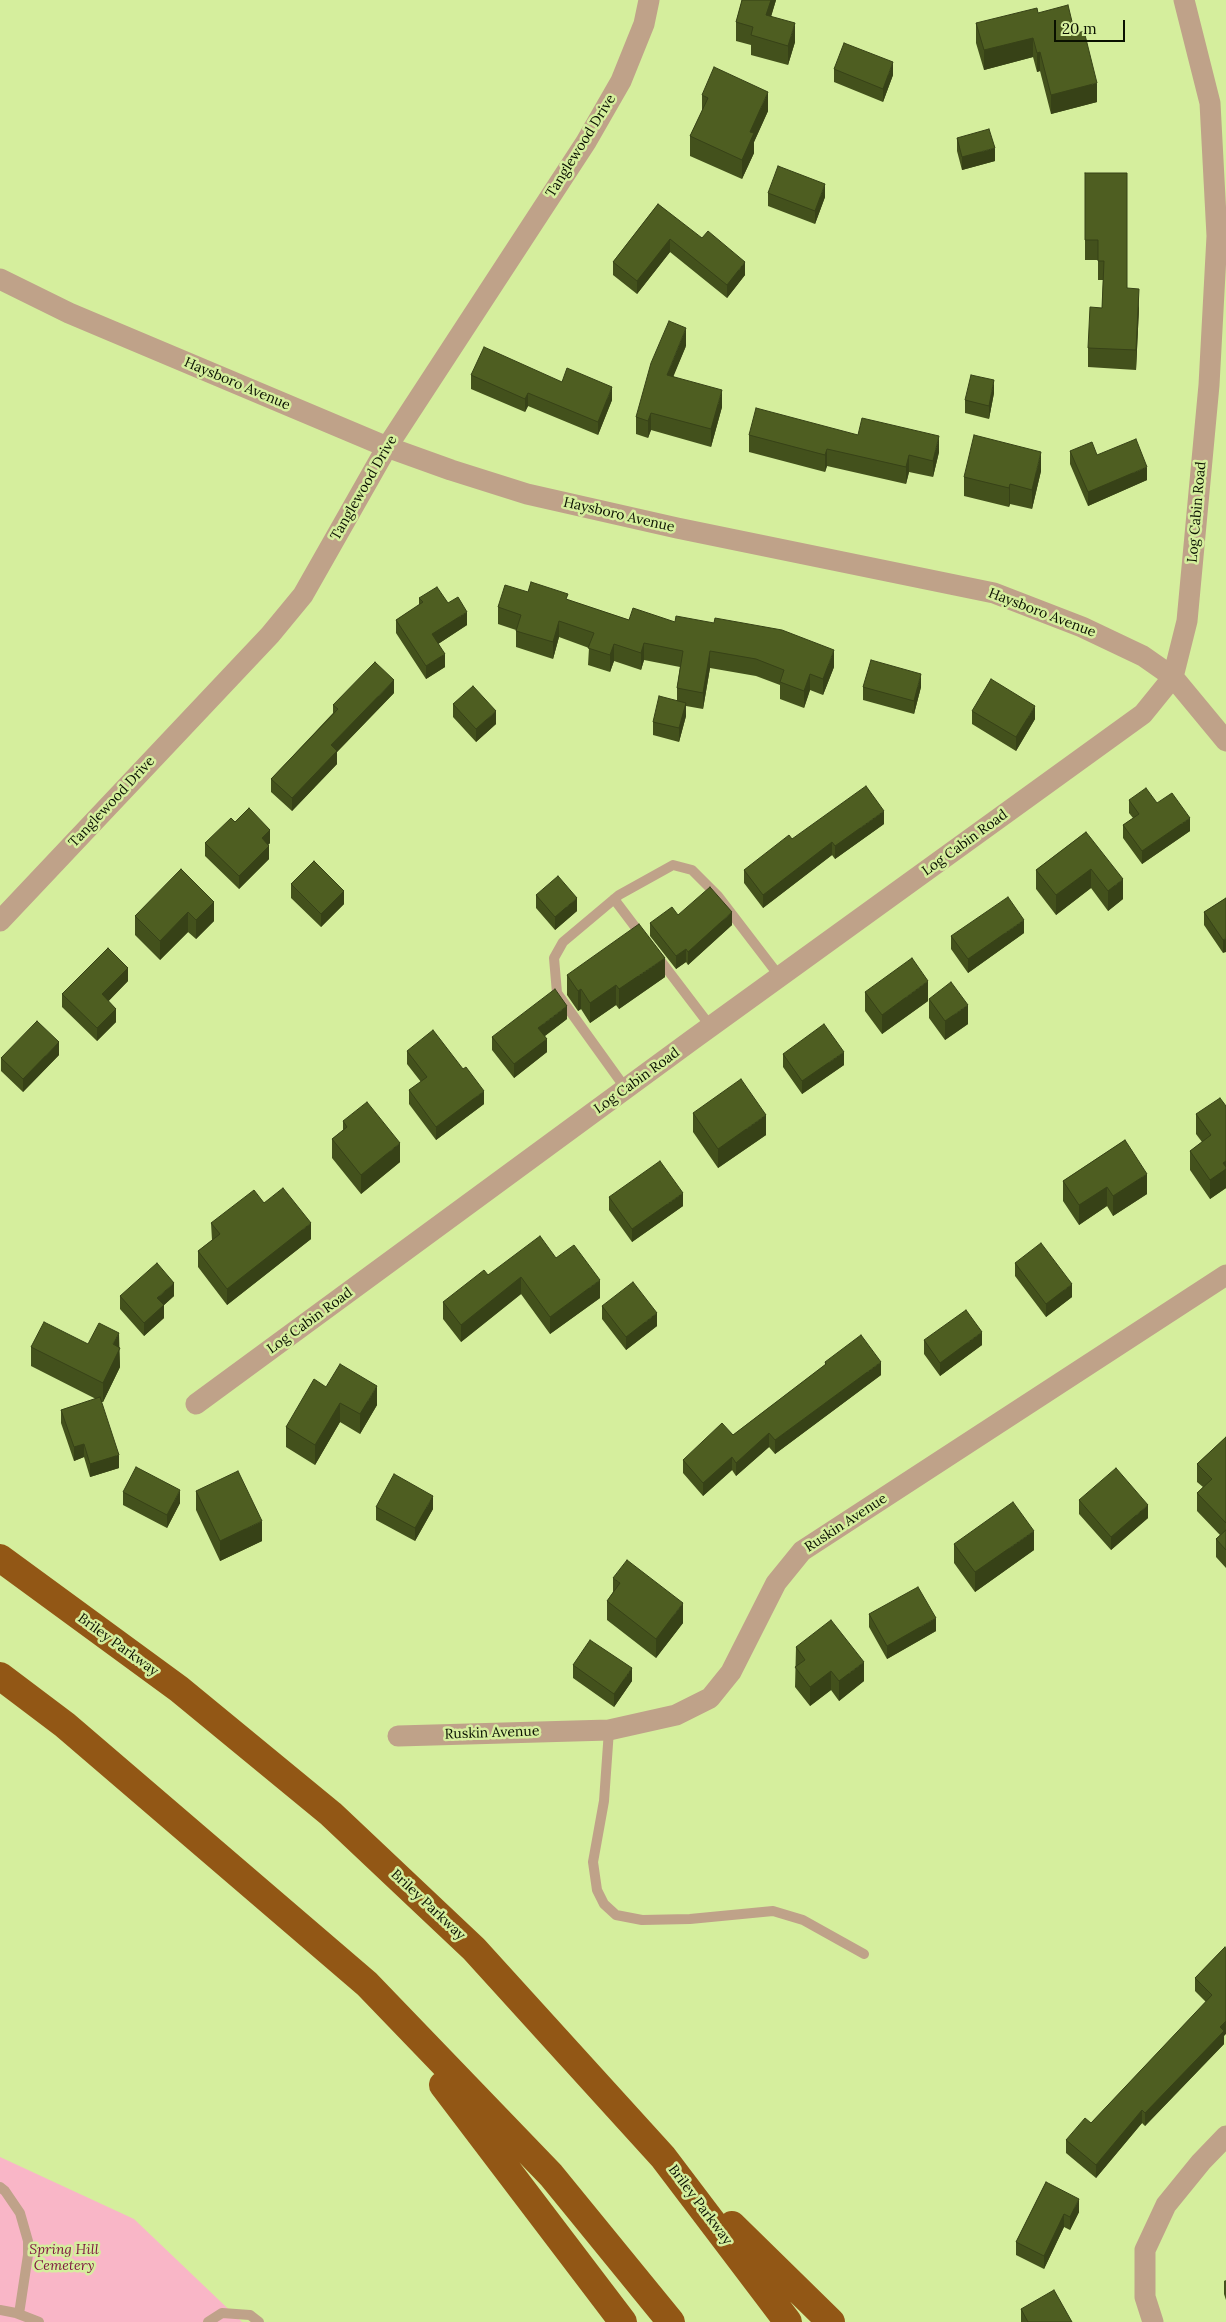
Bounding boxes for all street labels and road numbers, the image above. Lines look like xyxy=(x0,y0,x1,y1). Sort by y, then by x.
street label: Tanglewood Drive xyxy=(543,91,619,201)
street label: Haysboro Avenue xyxy=(181,354,293,414)
street label: Tanglewood Drive xyxy=(327,433,401,543)
street label: Log Cabin Road xyxy=(1184,461,1210,563)
street label: Haysboro Avenue xyxy=(562,494,676,536)
street label: Haysboro Avenue xyxy=(986,585,1098,641)
street label: Tanglewood Drive xyxy=(66,753,158,851)
street label: Log Cabin Road xyxy=(919,806,1011,880)
street label: Log Cabin Road xyxy=(591,1044,683,1118)
street label: Log Cabin Road xyxy=(264,1284,356,1358)
street label: Ruskin Avenue xyxy=(802,1490,890,1556)
street label: Briley Parkway xyxy=(74,1610,162,1680)
street label: Ruskin Avenue xyxy=(444,1723,540,1743)
street label: Briley Parkway xyxy=(387,1866,469,1944)
street label: Briley Parkway xyxy=(665,2162,735,2248)

